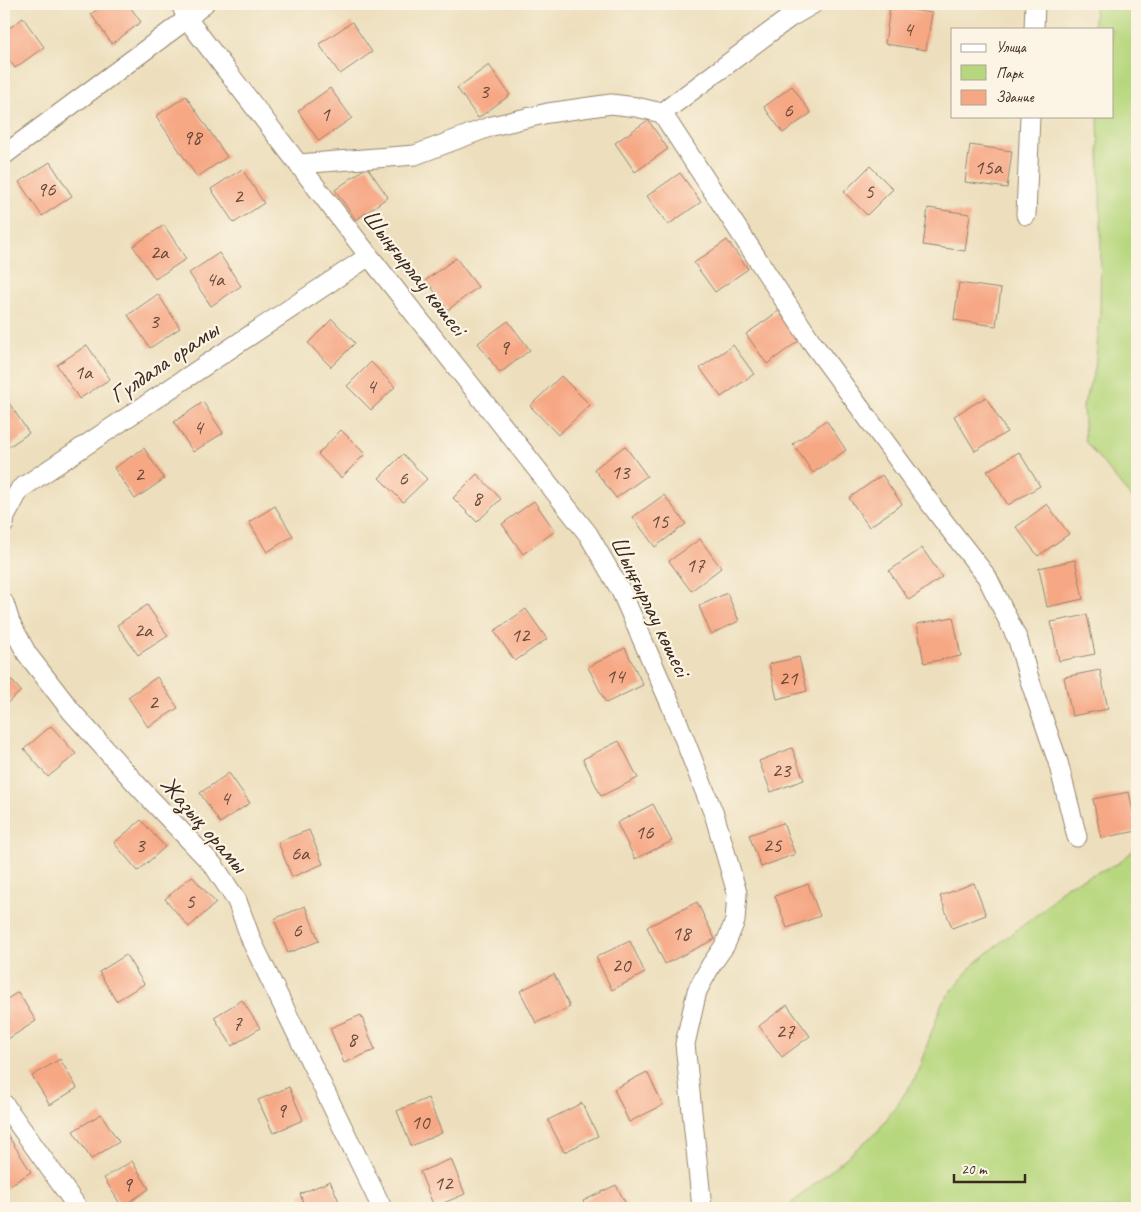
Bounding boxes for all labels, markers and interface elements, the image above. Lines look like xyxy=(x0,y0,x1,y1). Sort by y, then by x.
house number: 4 xyxy=(903,16,915,42)
legend xyxy=(951,28,1114,118)
text: Улица xyxy=(996,38,1027,57)
text: Парк xyxy=(996,64,1024,83)
house number: 3 xyxy=(479,78,490,104)
text: Здание xyxy=(996,88,1035,107)
house number: 6 xyxy=(783,97,793,123)
house number: 1 xyxy=(320,101,331,127)
house number: 98 xyxy=(183,124,204,150)
house number: 15а xyxy=(974,154,1004,180)
house number: 96 xyxy=(37,176,56,202)
house number: 5 xyxy=(864,178,875,204)
house number: 2 xyxy=(233,183,244,209)
street label: Шыңғырлау көшесі xyxy=(356,202,475,343)
house number: 2а xyxy=(150,239,170,265)
house number: 4а xyxy=(206,266,226,292)
house number: 3 xyxy=(149,308,160,334)
street label: Гүлдала орамы xyxy=(104,313,226,409)
house number: 9 xyxy=(499,334,510,360)
house number: 1а xyxy=(74,359,94,385)
house number: 4 xyxy=(366,373,378,399)
house number: 4 xyxy=(193,414,205,440)
house number: 13 xyxy=(611,459,631,485)
house number: 2 xyxy=(134,461,145,487)
house number: 6 xyxy=(398,465,408,491)
house number: 8 xyxy=(472,485,484,511)
house number: 15 xyxy=(650,508,670,534)
street label: Шыңғырлау көшесі xyxy=(604,531,699,684)
house number: 17 xyxy=(686,552,706,578)
house number: 2а xyxy=(134,617,154,643)
house number: 12 xyxy=(511,622,531,648)
house number: 14 xyxy=(606,663,627,689)
house number: 21 xyxy=(779,665,799,691)
house number: 2 xyxy=(148,689,159,715)
house number: 23 xyxy=(772,757,792,783)
street label: Жазық орамы xyxy=(153,769,256,881)
house number: 4 xyxy=(220,785,232,811)
house number: 16 xyxy=(635,819,654,845)
house number: 3 xyxy=(135,832,146,858)
house number: 25 xyxy=(763,832,783,858)
house number: 6а xyxy=(291,840,311,866)
house number: 5 xyxy=(185,888,196,914)
house number: 6 xyxy=(292,917,302,943)
house number: 18 xyxy=(672,920,693,946)
house number: 20 xyxy=(612,952,632,978)
house number: 7 xyxy=(232,1010,243,1036)
house number: 27 xyxy=(776,1018,796,1044)
house number: 8 xyxy=(347,1026,359,1052)
house number: 9 xyxy=(276,1097,287,1123)
house number: 10 xyxy=(411,1109,431,1135)
scale bar xyxy=(954,1152,1025,1184)
text: 20 m xyxy=(961,1160,988,1179)
house number: 12 xyxy=(434,1170,454,1196)
house number: 9 xyxy=(122,1171,133,1197)

